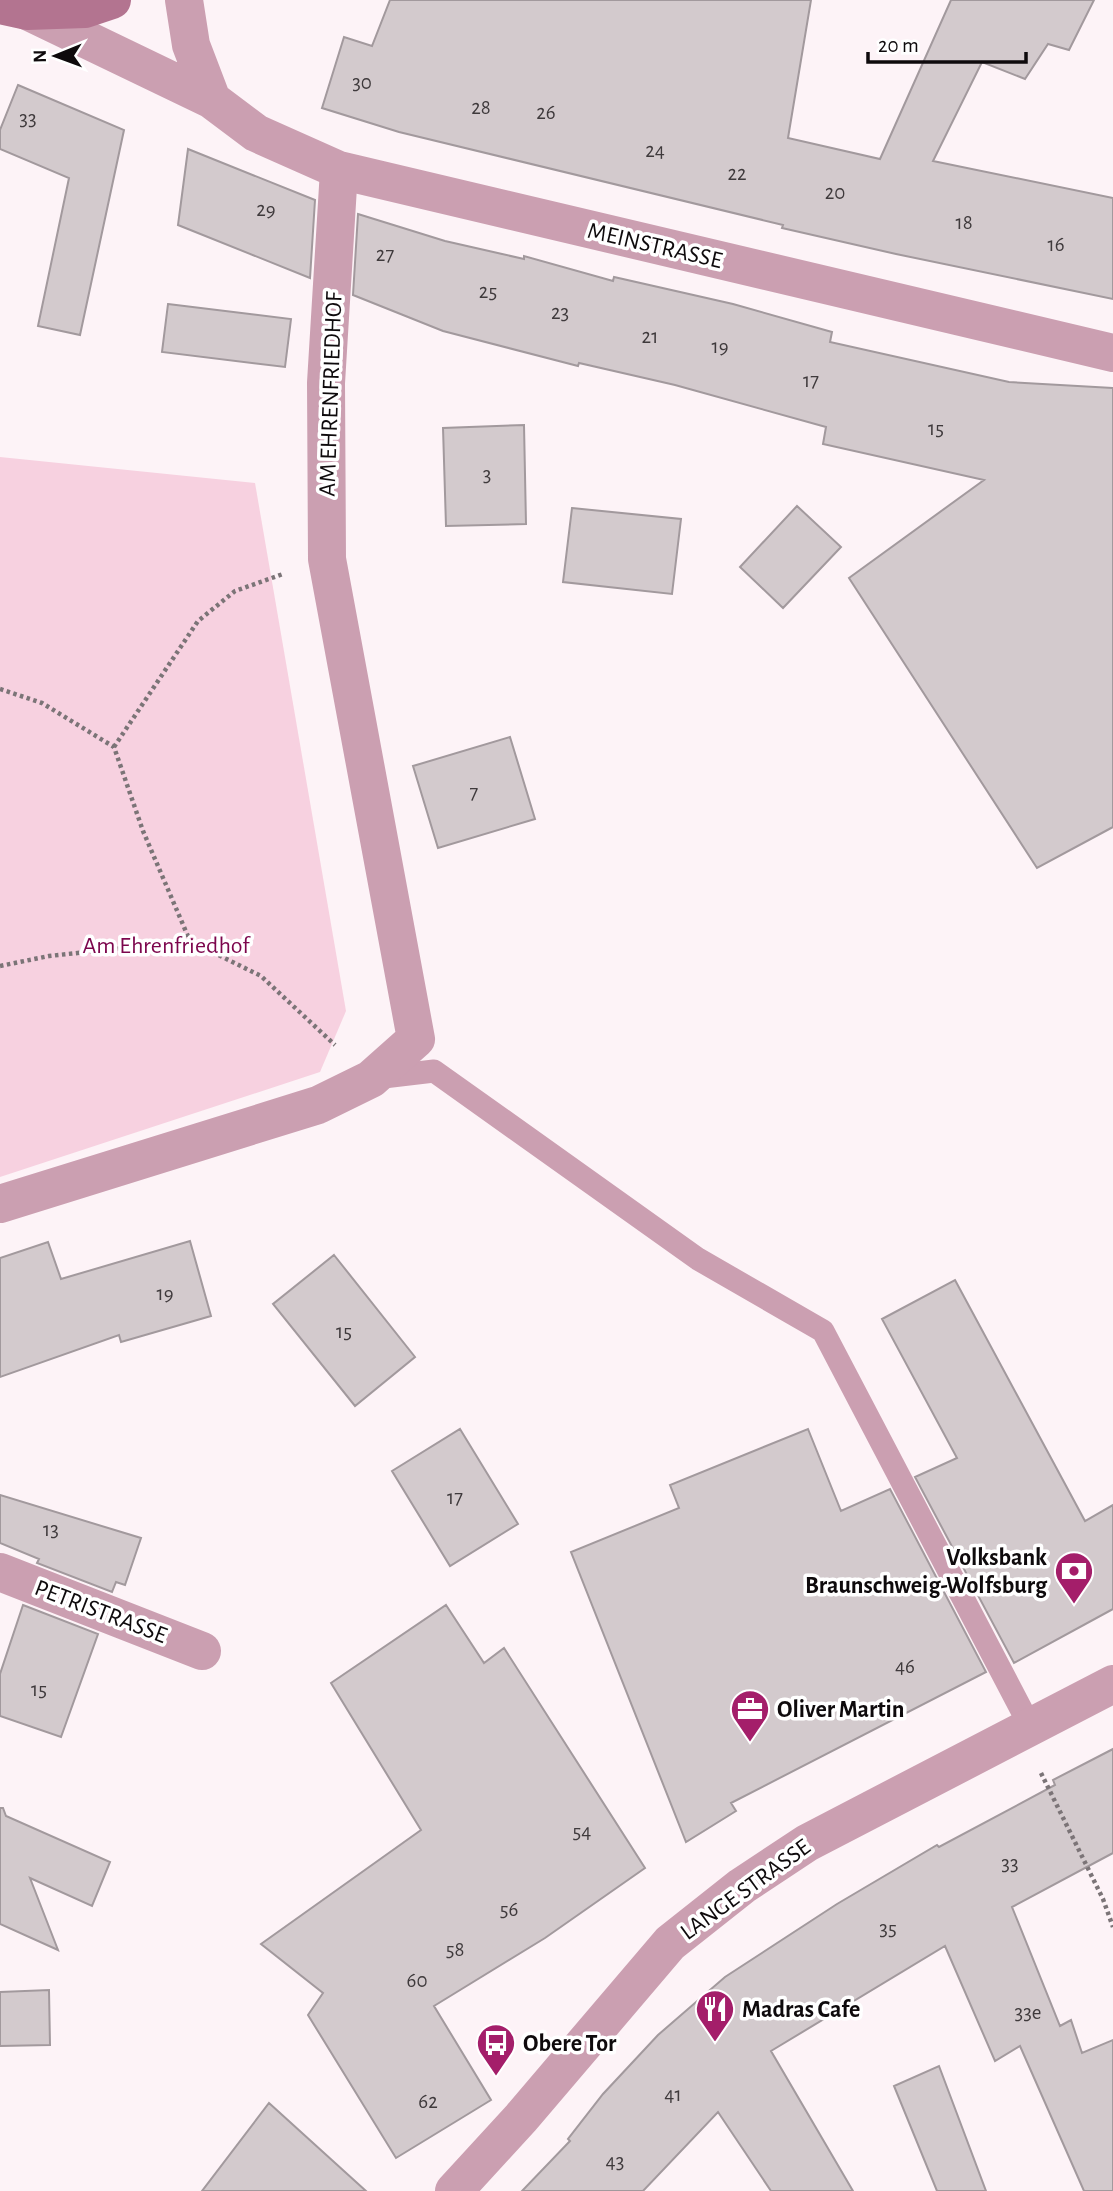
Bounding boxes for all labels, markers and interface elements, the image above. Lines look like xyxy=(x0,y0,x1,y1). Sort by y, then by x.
north arrow xyxy=(21,21,91,91)
scale bar xyxy=(868,21,1026,65)
text: 20 m xyxy=(878,35,919,56)
text: N xyxy=(31,49,50,63)
house number: 30 xyxy=(352,72,372,93)
house number: 28 xyxy=(471,97,491,118)
house number: 26 xyxy=(536,102,556,123)
house number: 33 xyxy=(19,108,37,129)
house number: 24 xyxy=(645,140,665,161)
house number: 22 xyxy=(727,163,747,184)
house number: 20 xyxy=(825,182,845,203)
house number: 29 xyxy=(256,199,276,220)
house number: 18 xyxy=(955,212,973,233)
street label: MEINSTRASSE xyxy=(585,219,725,273)
house number: 16 xyxy=(1047,234,1065,255)
house number: 27 xyxy=(376,244,394,265)
house number: 25 xyxy=(479,281,497,302)
street label: AM EHRENFRIEDHOF xyxy=(315,291,347,497)
house number: 23 xyxy=(551,302,569,323)
house number: 21 xyxy=(642,326,658,347)
house number: 19 xyxy=(711,336,729,357)
house number: 17 xyxy=(803,370,819,391)
house number: 15 xyxy=(928,418,944,439)
house number: 3 xyxy=(483,464,491,485)
house number: 7 xyxy=(470,782,479,803)
park label: Am Ehrenfriedhof xyxy=(83,934,251,958)
house number: 19 xyxy=(156,1283,174,1304)
house number: 15 xyxy=(336,1321,352,1342)
house number: 17 xyxy=(447,1487,463,1508)
house number: 13 xyxy=(43,1519,59,1540)
place label: Volksbank Braunschweig-Wolfsburg xyxy=(805,1546,1048,1598)
bank icon: Volksbank Braunschweig-Wolfsburg xyxy=(1053,1550,1095,1605)
street label: PETRISTRASSE xyxy=(31,1576,171,1648)
house number: 46 xyxy=(895,1656,915,1677)
house number: 15 xyxy=(31,1679,47,1700)
office icon: Oliver Martin xyxy=(729,1688,771,1743)
place label: Oliver Martin xyxy=(777,1698,905,1722)
house number: 54 xyxy=(573,1821,591,1842)
street label: LANGE STRASSE xyxy=(676,1835,815,1945)
house number: 33 xyxy=(1001,1853,1019,1874)
house number: 56 xyxy=(500,1899,518,1920)
house number: 35 xyxy=(879,1918,897,1939)
house number: 58 xyxy=(446,1939,464,1960)
house number: 60 xyxy=(407,1970,427,1991)
restaurant icon: Madras Cafe xyxy=(694,1988,736,2043)
place label: Madras Cafe xyxy=(742,1998,860,2022)
house number: 33e xyxy=(1015,2002,1042,2023)
bus stop icon: Obere Tor xyxy=(475,2022,517,2077)
place label: Obere Tor xyxy=(523,2032,617,2056)
house number: 41 xyxy=(664,2084,682,2105)
house number: 62 xyxy=(418,2091,438,2112)
house number: 43 xyxy=(606,2151,624,2172)

